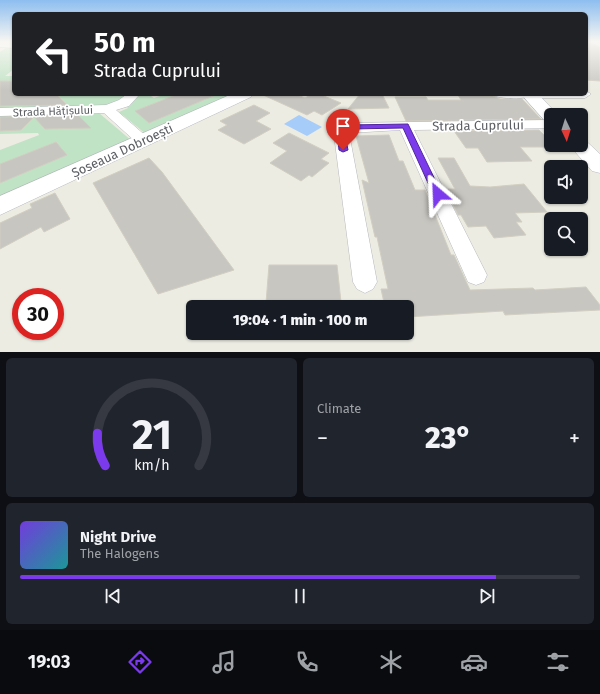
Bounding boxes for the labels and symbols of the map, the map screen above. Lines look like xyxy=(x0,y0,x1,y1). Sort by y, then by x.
street label: Strada Hățișului xyxy=(13,104,93,119)
north arrow xyxy=(544,108,588,152)
pin xyxy=(326,109,360,150)
street label: Strada Cuprului xyxy=(432,117,524,134)
street label: Șoseaua Dobroești xyxy=(69,120,176,181)
position arrow xyxy=(417,173,459,215)
speed limit sign: 30 xyxy=(12,288,64,340)

